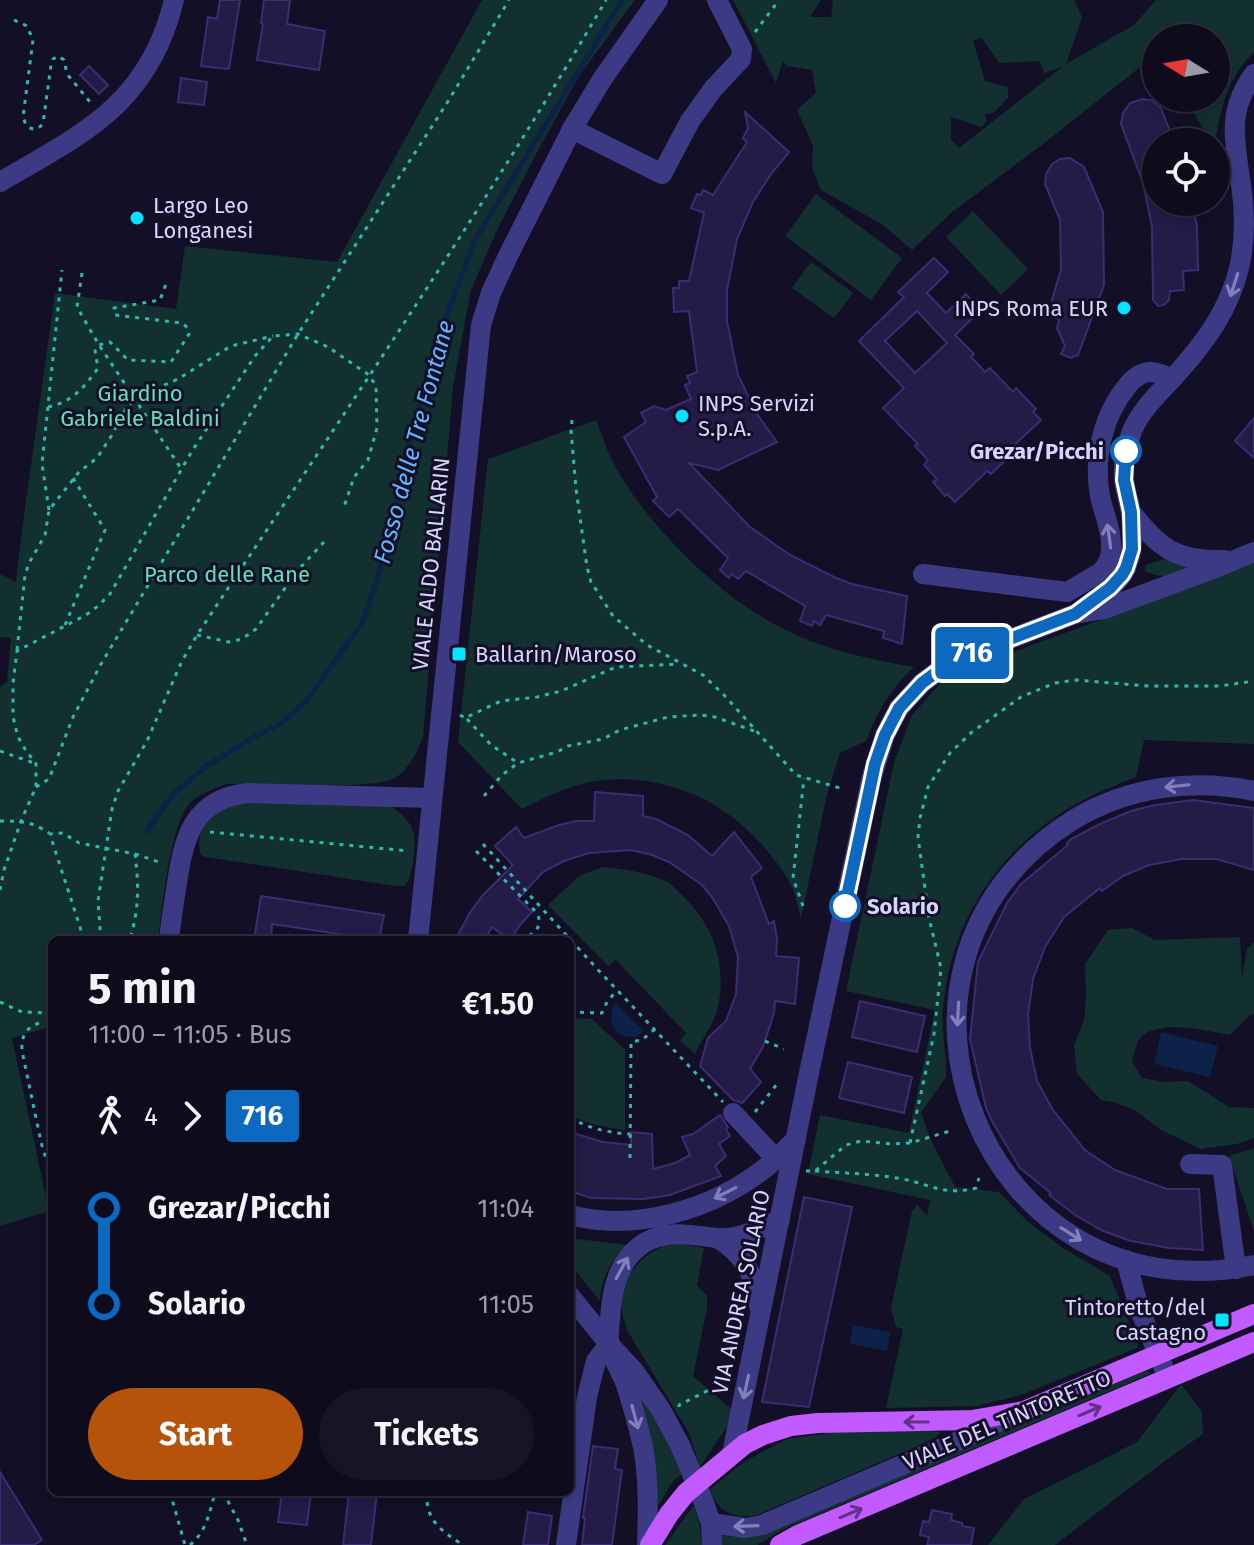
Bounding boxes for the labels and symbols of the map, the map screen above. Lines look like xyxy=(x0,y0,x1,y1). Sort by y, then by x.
north arrow xyxy=(1142,24,1230,112)
place label: Largo Leo Longanesi xyxy=(153,192,254,244)
marker: Largo Leo Longanesi xyxy=(128,209,146,227)
one-way arrow xyxy=(1225,272,1240,297)
place label: INPS Roma EUR xyxy=(954,295,1108,322)
marker: INPS Roma EUR xyxy=(1115,299,1133,317)
water label: Fosso delle Tre Fontane xyxy=(368,317,460,567)
park label: Giardino Gabriele Baldini xyxy=(60,380,220,432)
place label: INPS Servizi S.p.A. xyxy=(698,390,815,442)
marker: INPS Servizi S.p.A. xyxy=(673,407,691,425)
marker: Grezar/Picchi xyxy=(1111,436,1141,466)
place label: Grezar/Picchi xyxy=(970,438,1104,465)
street label: VIALE ALDO BALLARIN xyxy=(406,456,456,672)
one-way arrow xyxy=(1101,524,1116,549)
park label: Parco delle Rane xyxy=(144,561,310,588)
line badge: 716 xyxy=(926,627,1018,679)
place label: Ballarin/Maroso xyxy=(475,641,637,668)
marker: Ballarin/Maroso xyxy=(450,645,468,663)
one-way arrow xyxy=(1164,779,1190,794)
marker: Solario xyxy=(830,891,860,921)
place label: Solario xyxy=(867,893,939,920)
one-way arrow xyxy=(950,1000,965,1027)
one-way arrow xyxy=(713,1185,737,1201)
street label: VIA ANDREA SOLARIO xyxy=(706,1187,776,1397)
one-way arrow xyxy=(1059,1227,1082,1243)
one-way arrow xyxy=(614,1257,630,1280)
place label: Tintoretto/del Castagno xyxy=(1065,1294,1206,1346)
marker: Tintoretto/del Castagno xyxy=(1213,1311,1231,1329)
street label: VIALE DEL TINTORETTO xyxy=(899,1364,1115,1476)
one-way arrow xyxy=(738,1374,753,1400)
one-way arrow xyxy=(1077,1403,1102,1417)
one-way arrow xyxy=(629,1404,644,1430)
one-way arrow xyxy=(903,1414,930,1430)
one-way arrow xyxy=(838,1504,863,1519)
one-way arrow xyxy=(733,1519,760,1534)

